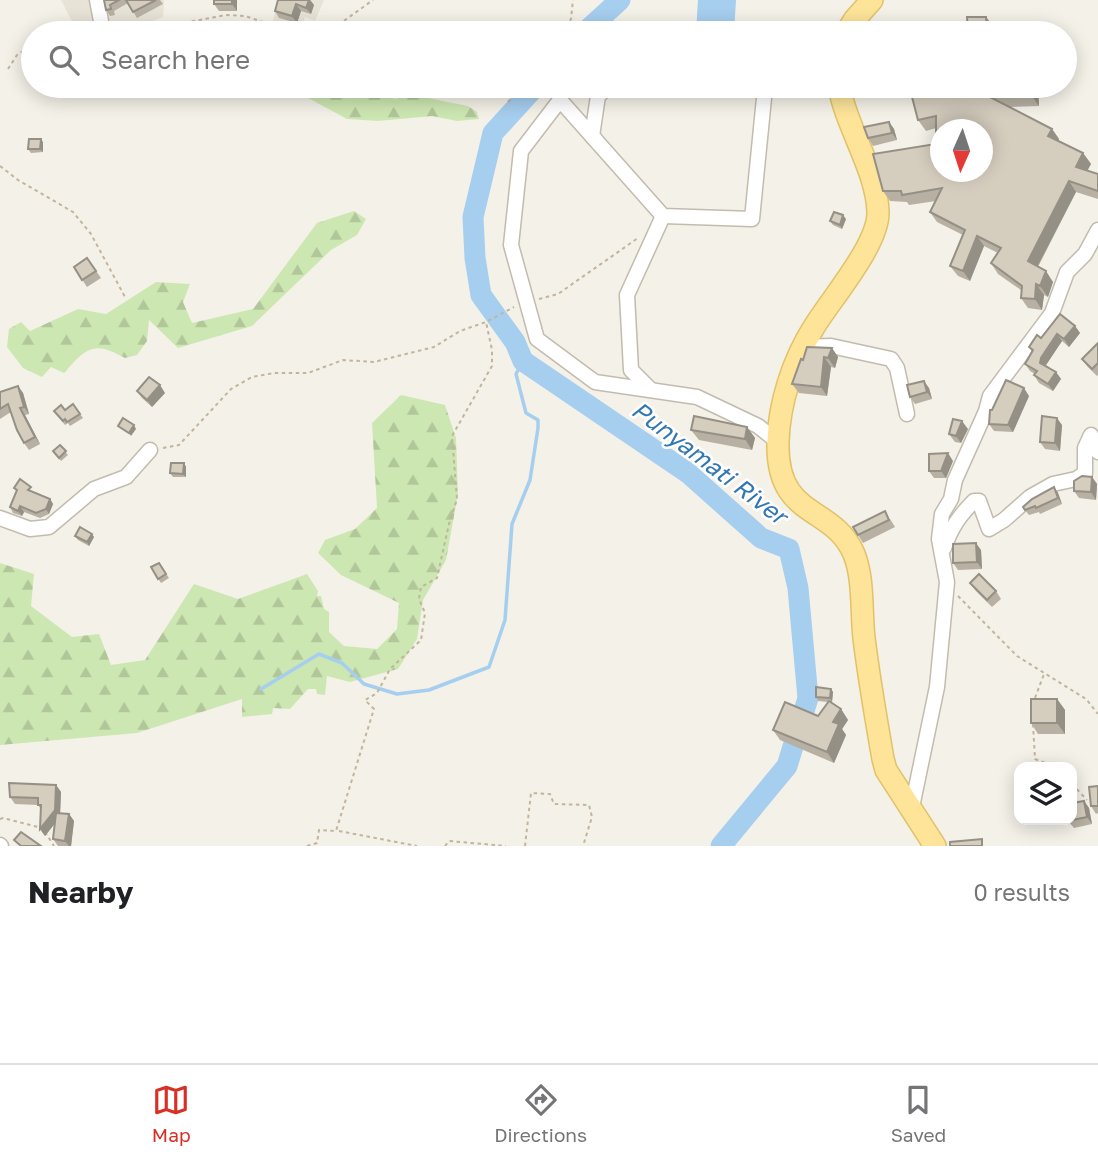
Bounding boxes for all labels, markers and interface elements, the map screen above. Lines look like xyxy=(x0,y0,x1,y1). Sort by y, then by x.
search box xyxy=(21,21,1077,98)
icon: search xyxy=(45,41,83,79)
text: Search here xyxy=(101,44,250,75)
north arrow xyxy=(930,119,993,182)
water label: Punyamati River xyxy=(626,394,796,533)
map controls xyxy=(1014,762,1077,825)
button: layers xyxy=(1014,762,1077,825)
text: Nearby xyxy=(28,874,133,910)
text: 0 results xyxy=(974,878,1070,906)
tab: Map xyxy=(152,1081,191,1146)
tab: Directions xyxy=(494,1081,587,1146)
tab: Saved xyxy=(891,1081,946,1146)

